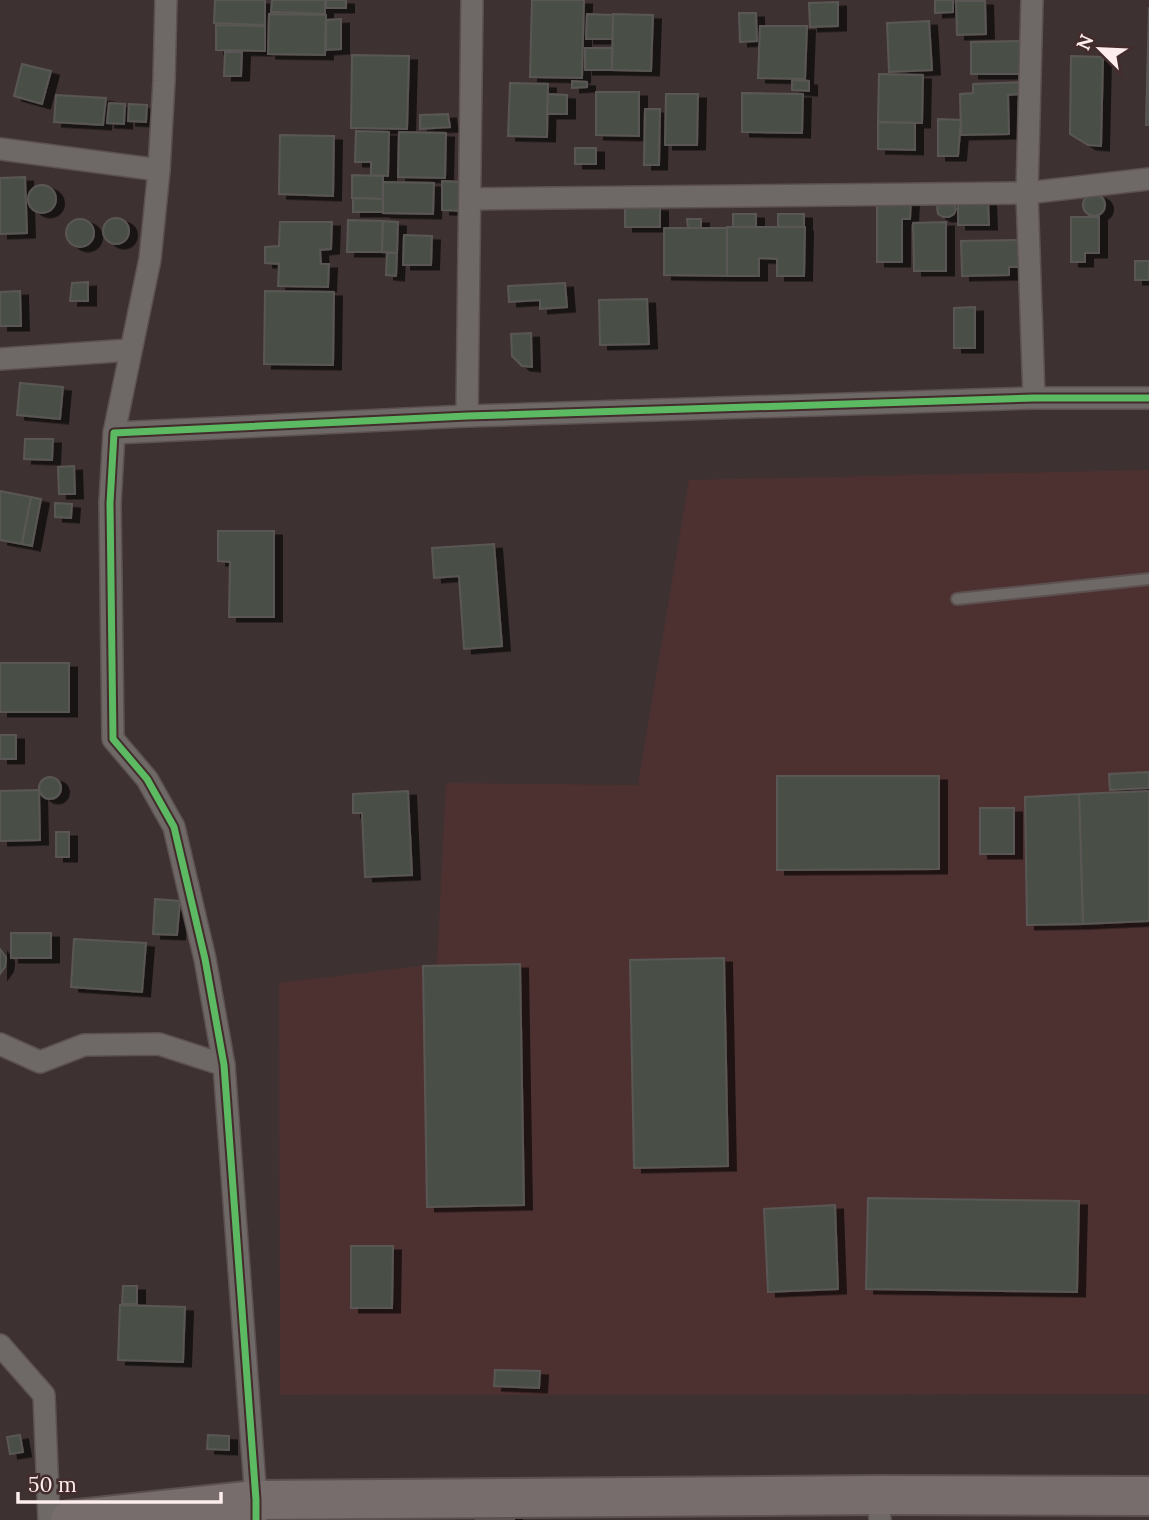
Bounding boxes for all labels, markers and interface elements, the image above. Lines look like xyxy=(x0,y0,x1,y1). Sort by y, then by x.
north arrow xyxy=(1065,14,1135,84)
text: N xyxy=(1071,30,1099,54)
scale bar xyxy=(18,1460,220,1504)
text: 50 m xyxy=(28,1471,77,1498)

